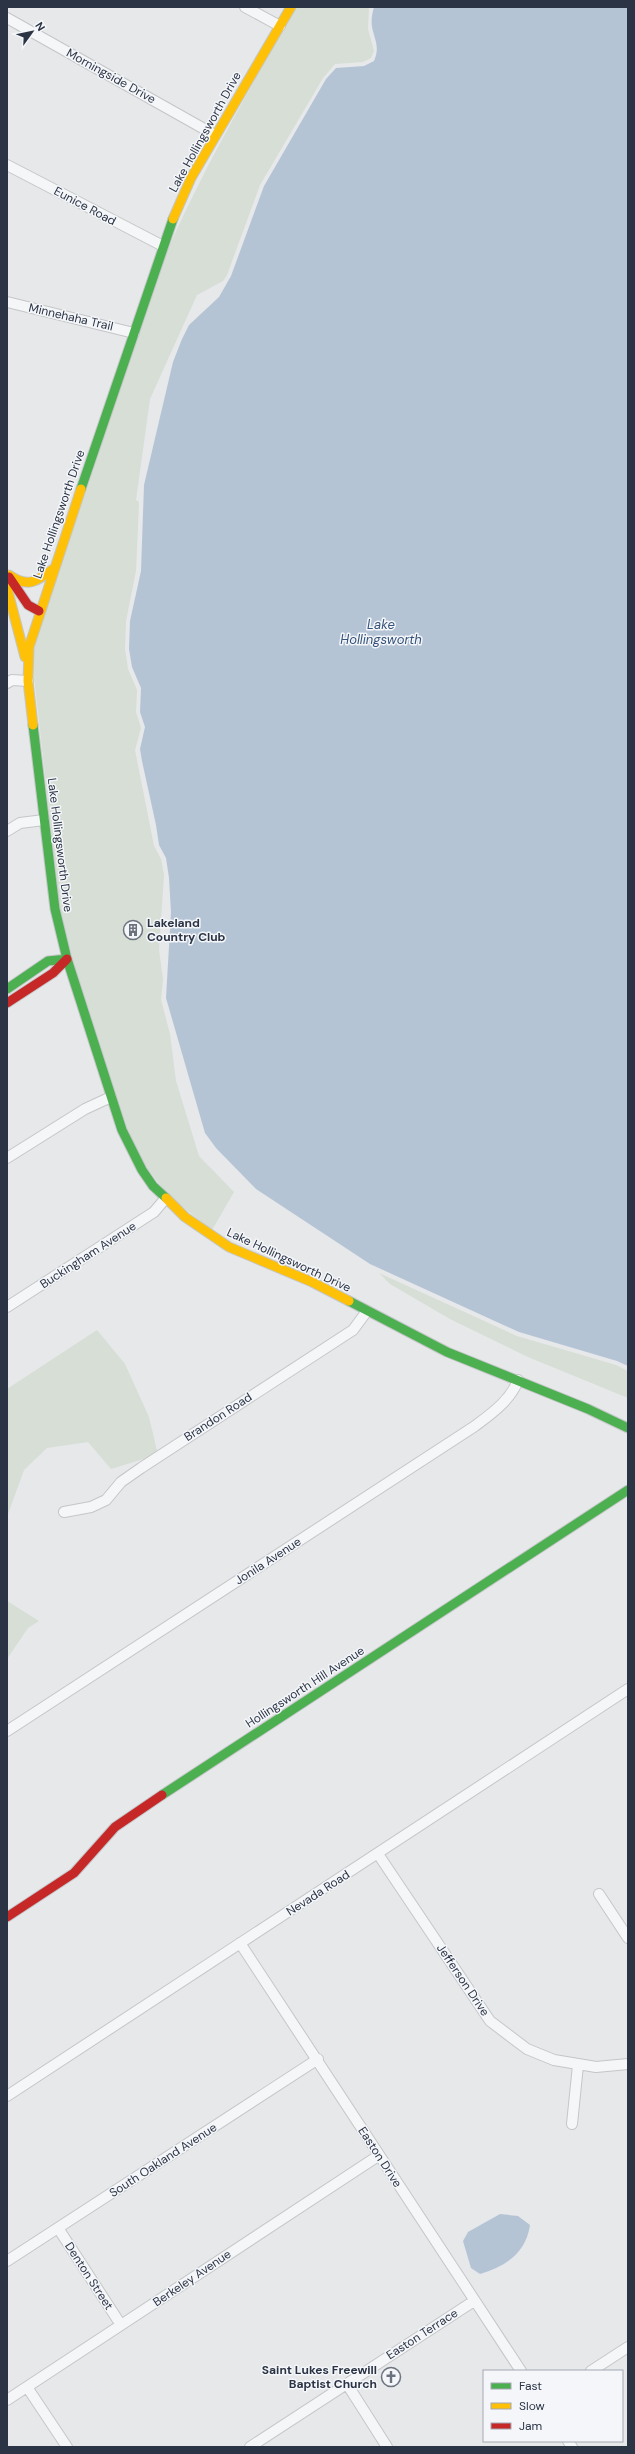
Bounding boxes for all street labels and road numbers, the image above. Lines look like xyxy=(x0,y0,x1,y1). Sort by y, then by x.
street label: Morningside Drive xyxy=(63,45,159,107)
street label: Lake Hollingsworth Drive xyxy=(165,69,245,195)
street label: Eunice Road xyxy=(51,183,119,229)
street label: Minnehaha Trail xyxy=(27,300,115,334)
street label: Lake Hollingsworth Drive xyxy=(29,447,89,580)
street label: Lake Hollingsworth Drive xyxy=(44,777,76,913)
street label: Buckingham Avenue xyxy=(37,1218,139,1292)
street label: Lake Hollingsworth Drive xyxy=(224,1224,354,1296)
street label: Brandon Road xyxy=(181,1389,255,1445)
street label: Jonila Avenue xyxy=(232,1533,304,1588)
street label: Hollingsworth Hill Avenue xyxy=(243,1642,368,1731)
street label: Nevada Road xyxy=(283,1867,353,1919)
street label: Jefferson Drive xyxy=(433,1941,493,2019)
street label: South Oakland Avenue xyxy=(106,2119,220,2201)
street label: Easton Drive xyxy=(354,2124,406,2191)
street label: Denton Street xyxy=(61,2239,117,2313)
street label: Berkeley Avenue xyxy=(150,2246,234,2310)
street label: Easton Terrace xyxy=(383,2305,461,2363)

